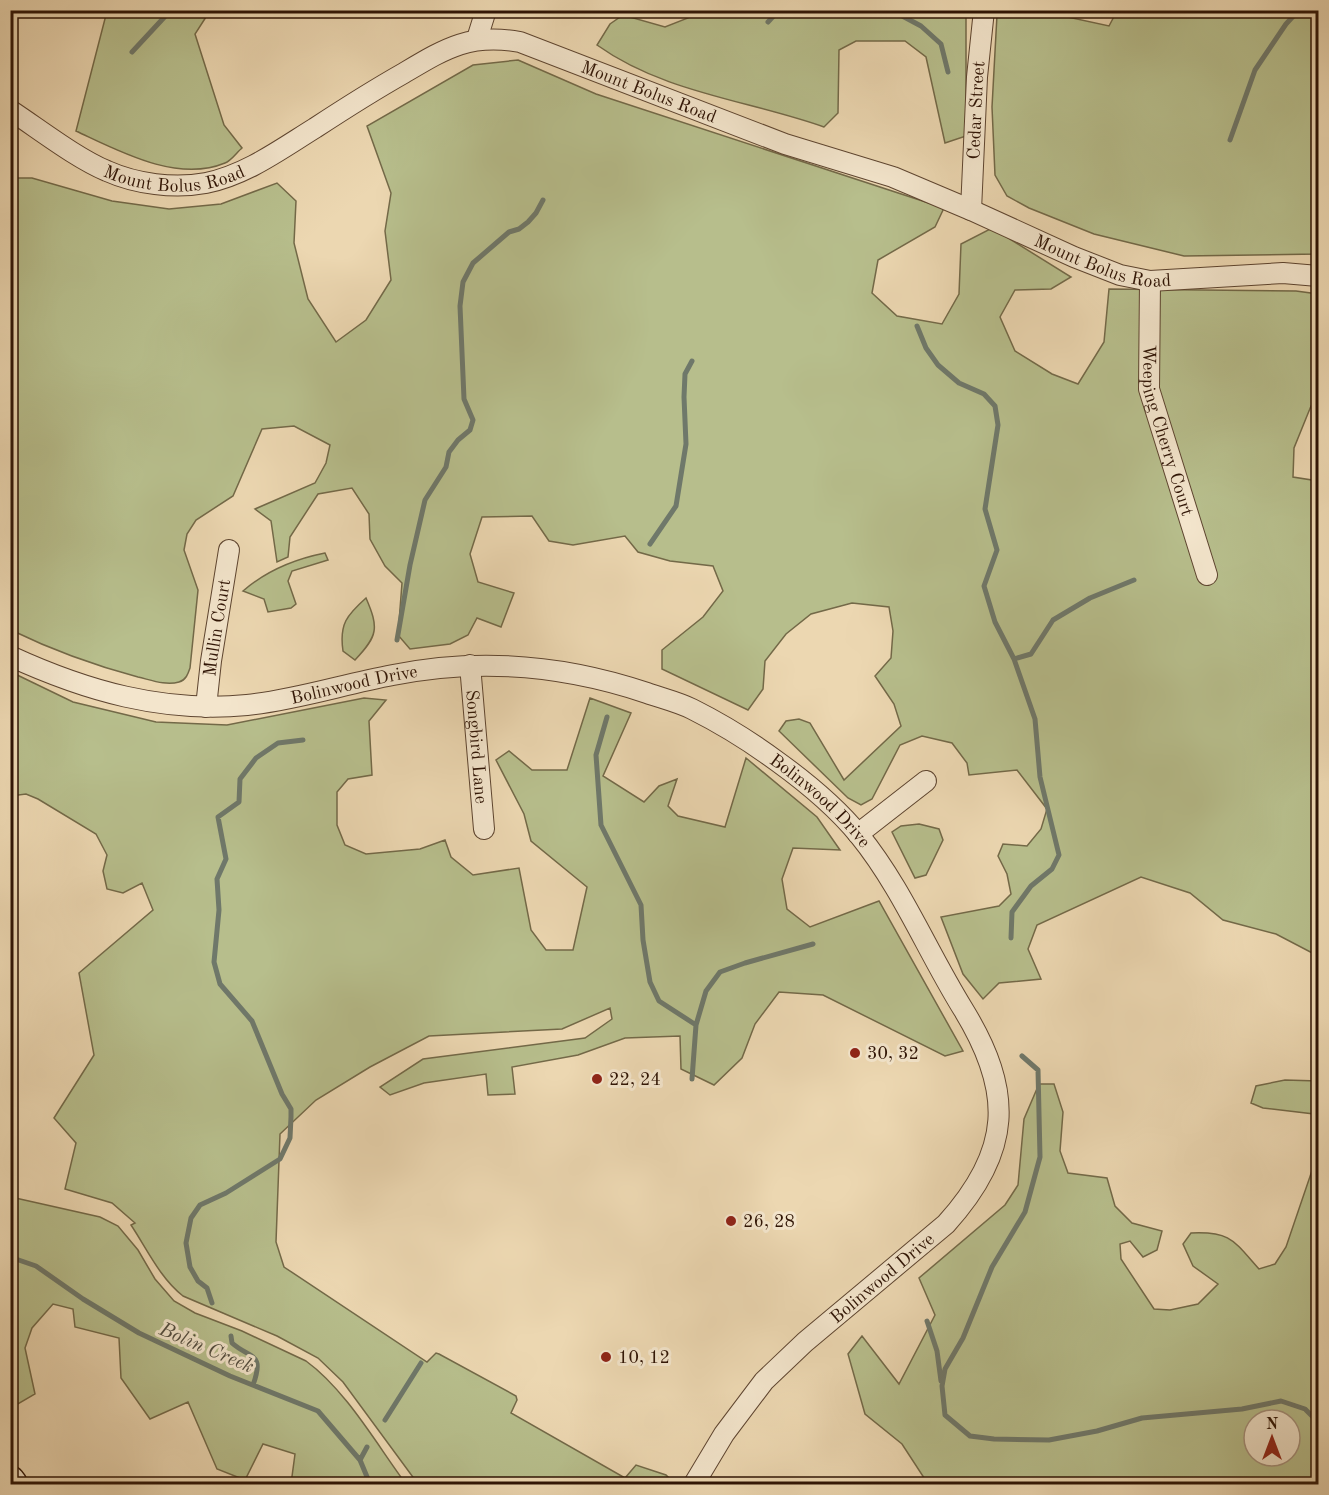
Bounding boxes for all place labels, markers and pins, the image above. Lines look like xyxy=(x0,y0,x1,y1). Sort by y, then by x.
place label: 30, 32 xyxy=(867,1045,919,1063)
marker: 30, 32 xyxy=(848,1046,862,1060)
place label: 22, 24 xyxy=(609,1071,661,1089)
marker: 22, 24 xyxy=(590,1072,604,1086)
place label: 26, 28 xyxy=(743,1213,795,1231)
marker: 26, 28 xyxy=(724,1214,738,1228)
place label: 10, 12 xyxy=(618,1349,670,1367)
marker: 10, 12 xyxy=(599,1350,613,1364)

